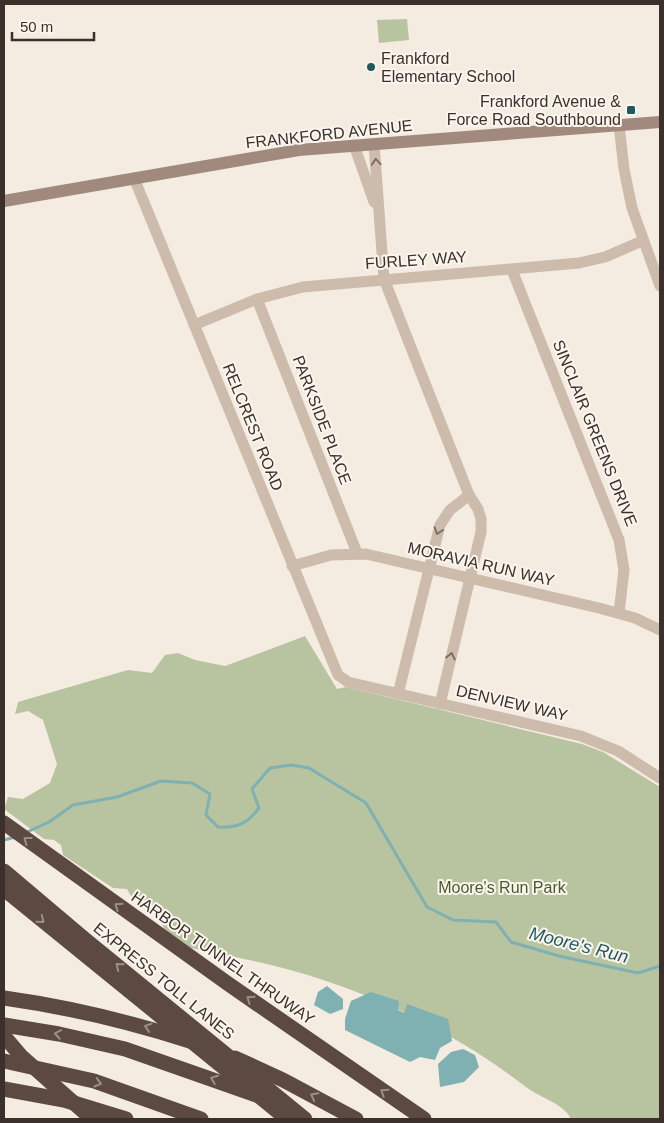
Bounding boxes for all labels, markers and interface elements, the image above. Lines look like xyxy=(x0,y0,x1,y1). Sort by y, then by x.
scale bar xyxy=(12,10,95,42)
text: 50 m xyxy=(20,18,53,35)
place label: Frankford Elementary School xyxy=(381,50,515,85)
marker: Frankford Elementary School xyxy=(365,61,377,73)
place label: Frankford Avenue & Force Road Southbound xyxy=(447,93,621,128)
marker: Frankford Avenue & Force Road Southbound xyxy=(625,104,637,116)
street label: FRANKFORD AVENUE xyxy=(245,117,413,151)
one-way arrow xyxy=(370,158,381,166)
street label: FURLEY WAY xyxy=(365,248,468,272)
street label: SINCLAIR GREENS DRIVE xyxy=(550,337,640,529)
street label: PARKSIDE PLACE xyxy=(290,353,354,487)
street label: RELCREST ROAD xyxy=(220,361,286,493)
one-way arrow xyxy=(434,526,444,535)
street label: MORAVIA RUN WAY xyxy=(406,539,556,589)
one-way arrow xyxy=(445,652,456,661)
street label: DENVIEW WAY xyxy=(455,682,570,724)
one-way arrow xyxy=(24,838,33,846)
park label: Moore's Run Park xyxy=(438,879,567,896)
street label: HARBOR TUNNEL THRUWAY xyxy=(128,888,318,1028)
one-way arrow xyxy=(114,903,124,912)
one-way arrow xyxy=(36,914,45,923)
street label: EXPRESS TOLL LANES xyxy=(90,919,238,1043)
water label: Moore's Run xyxy=(527,923,631,967)
one-way arrow xyxy=(115,963,124,972)
one-way arrow xyxy=(247,996,256,1005)
one-way arrow xyxy=(144,1023,152,1033)
one-way arrow xyxy=(54,1029,62,1039)
one-way arrow xyxy=(210,1075,219,1085)
one-way arrow xyxy=(94,1077,102,1087)
one-way arrow xyxy=(380,1089,390,1098)
one-way arrow xyxy=(310,1092,319,1102)

